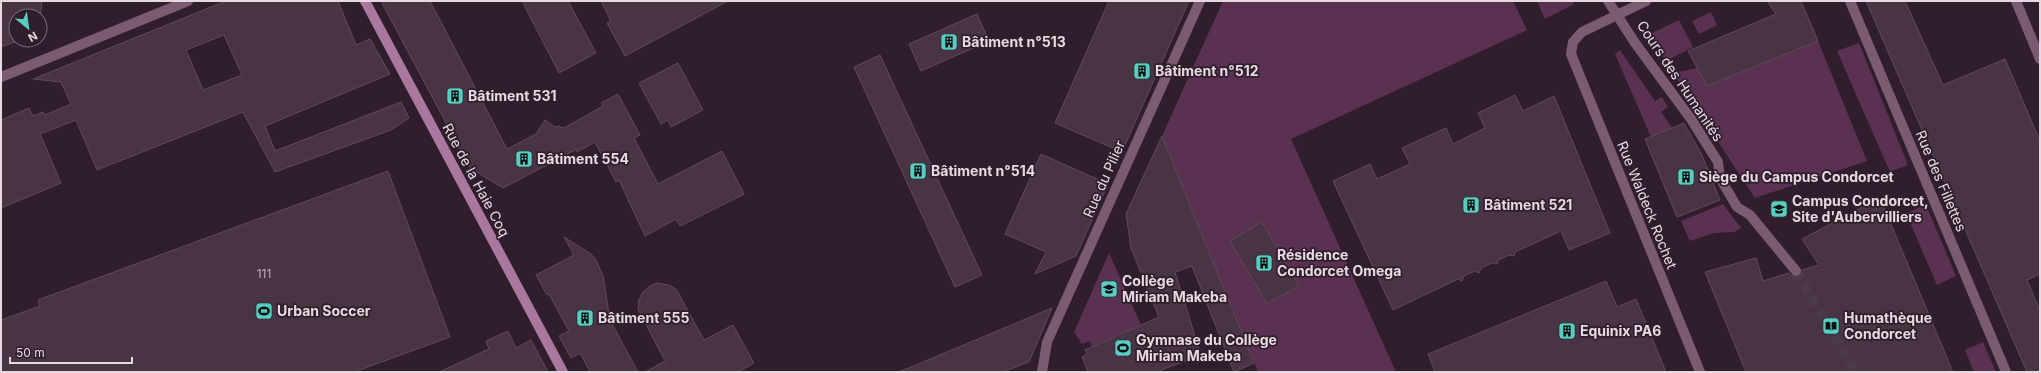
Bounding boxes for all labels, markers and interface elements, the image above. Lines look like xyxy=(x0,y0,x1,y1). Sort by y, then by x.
north arrow xyxy=(8,8,48,48)
street label: Cours des Humanités xyxy=(1634,17,1727,144)
text: N xyxy=(26,29,40,45)
building icon: Bâtiment n°513 xyxy=(939,32,959,52)
place label: Bâtiment n°513 xyxy=(962,33,1066,50)
building icon: Bâtiment n°512 xyxy=(1132,61,1152,81)
place label: Bâtiment n°512 xyxy=(1155,62,1259,79)
building icon: Bâtiment 531 xyxy=(445,86,465,106)
place label: Bâtiment 531 xyxy=(468,87,557,104)
street label: Rue de la Haie Coq xyxy=(439,120,514,239)
street label: Rue des Fillettes xyxy=(1912,128,1970,234)
street label: Rue du Pilier xyxy=(1079,138,1128,220)
street label: Rue Waldeck Rochet xyxy=(1614,138,1681,272)
building icon: Bâtiment 554 xyxy=(514,149,534,169)
place label: Bâtiment 554 xyxy=(537,150,629,167)
building icon: Bâtiment n°514 xyxy=(908,161,928,181)
place label: Bâtiment n°514 xyxy=(931,162,1035,179)
building icon: Siège du Campus Condorcet xyxy=(1676,167,1696,187)
place label: Siège du Campus Condorcet xyxy=(1699,168,1894,185)
place label: Campus Condorcet, Site d'Aubervilliers xyxy=(1792,192,1929,225)
building icon: Bâtiment 521 xyxy=(1461,195,1481,215)
place label: Bâtiment 521 xyxy=(1484,196,1572,213)
school or university icon: Campus Condorcet, Site d'Aubervilliers xyxy=(1769,199,1789,219)
place label: Résidence Condorcet Omega xyxy=(1277,246,1401,279)
building icon: Résidence Condorcet Omega xyxy=(1254,253,1274,273)
house number: 111 xyxy=(257,266,271,281)
place label: Collège Miriam Makeba xyxy=(1122,272,1227,305)
school or university icon: Collège Miriam Makeba xyxy=(1099,279,1119,299)
sports icon: Urban Soccer xyxy=(254,301,274,321)
place label: Urban Soccer xyxy=(277,302,371,319)
building icon: Bâtiment 555 xyxy=(575,308,595,328)
place label: Bâtiment 555 xyxy=(598,309,689,326)
place label: Humathèque Condorcet xyxy=(1844,309,1932,342)
library icon: Humathèque Condorcet xyxy=(1821,316,1841,336)
building icon: Equinix PA6 xyxy=(1557,321,1577,341)
place label: Equinix PA6 xyxy=(1580,322,1661,339)
place label: Gymnase du Collège Miriam Makeba xyxy=(1136,331,1277,364)
sports icon: Gymnase du Collège Miriam Makeba xyxy=(1113,338,1133,358)
scale bar xyxy=(10,339,132,365)
text: 50 m xyxy=(16,345,45,360)

